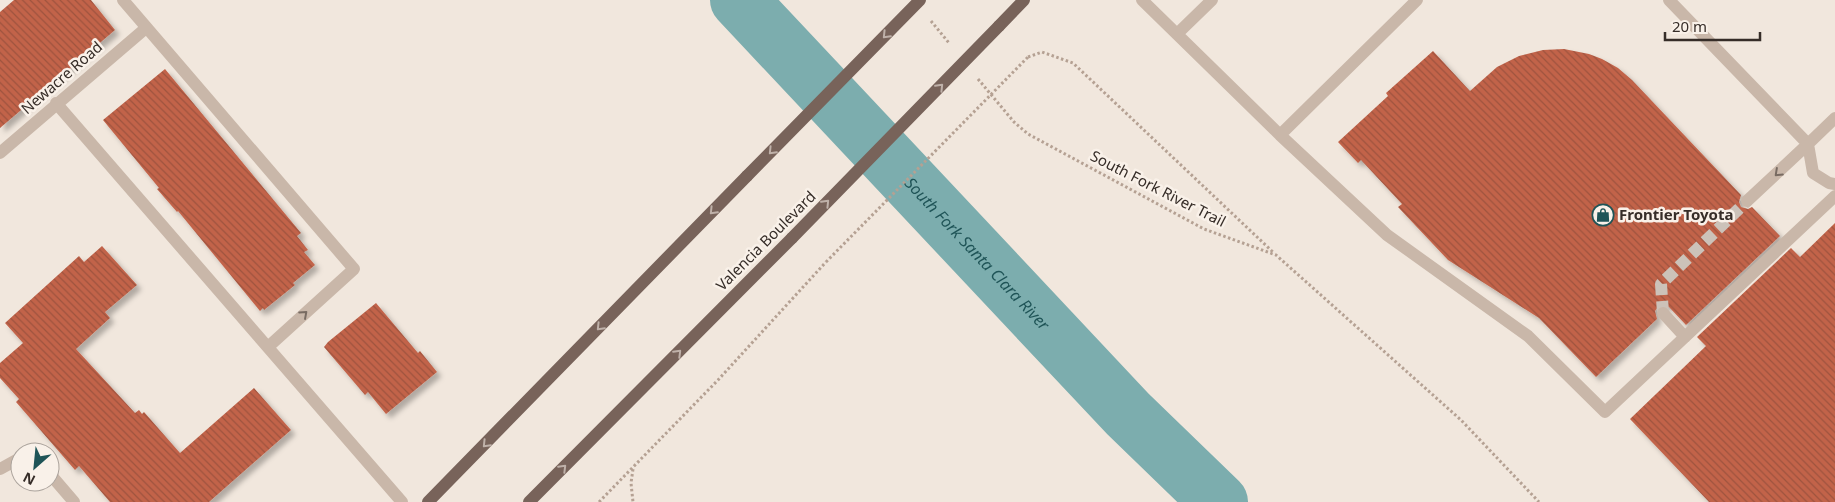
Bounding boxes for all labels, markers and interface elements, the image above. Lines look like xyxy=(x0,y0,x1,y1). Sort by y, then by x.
scale bar xyxy=(1665,10,1760,42)
text: 20 m xyxy=(1672,16,1707,36)
one-way arrow xyxy=(883,29,892,38)
street label: Newacre Road xyxy=(17,36,106,118)
one-way arrow xyxy=(934,84,943,93)
one-way arrow xyxy=(769,145,778,154)
street label: South Fork River Trail xyxy=(1087,145,1229,231)
one-way arrow xyxy=(1774,167,1783,176)
water label: South Fork Santa Clara River xyxy=(900,172,1055,335)
street label: Valencia Boulevard xyxy=(711,186,820,295)
one-way arrow xyxy=(820,200,829,209)
shop icon: Frontier Toyota xyxy=(1591,203,1615,227)
place label: Frontier Toyota xyxy=(1619,204,1733,224)
one-way arrow xyxy=(710,205,719,214)
one-way arrow xyxy=(298,311,307,320)
one-way arrow xyxy=(596,322,605,331)
one-way arrow xyxy=(672,349,681,358)
one-way arrow xyxy=(483,438,492,447)
north arrow xyxy=(10,442,60,492)
one-way arrow xyxy=(558,464,567,473)
text: N xyxy=(19,468,38,490)

